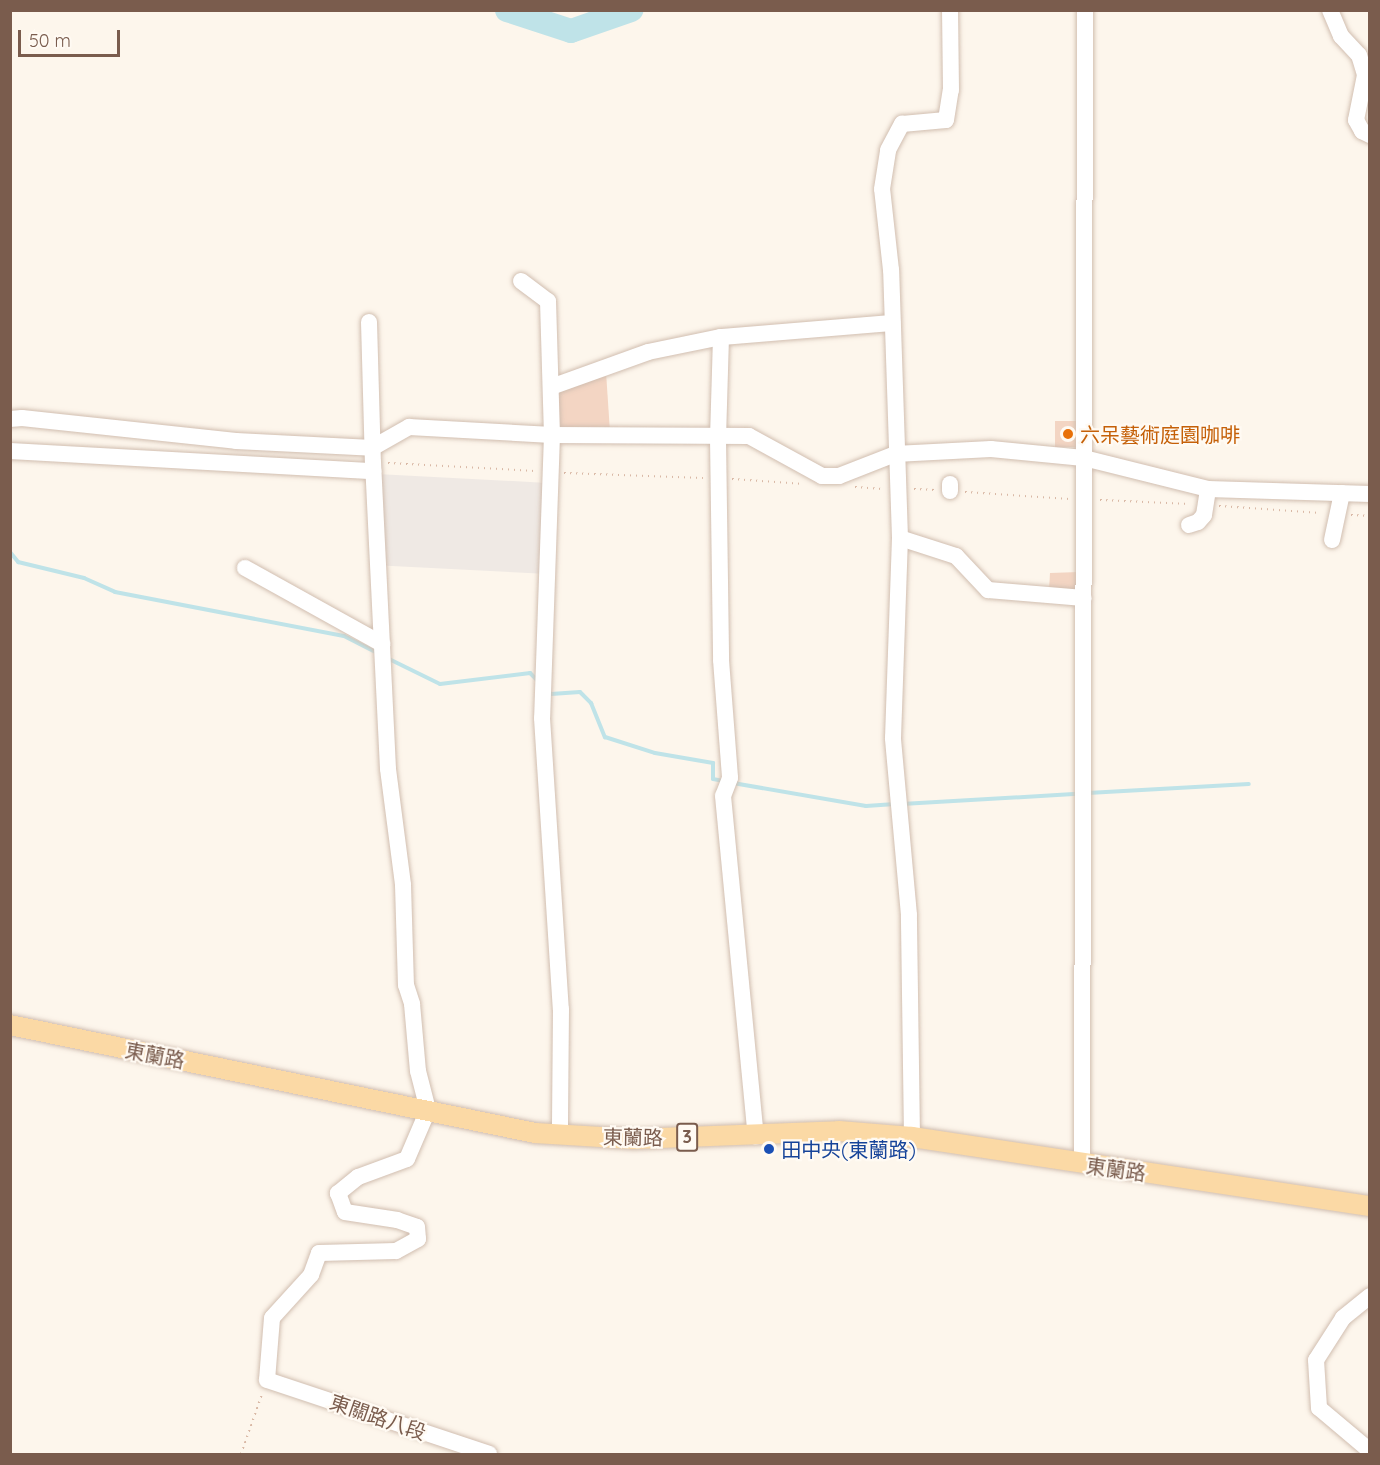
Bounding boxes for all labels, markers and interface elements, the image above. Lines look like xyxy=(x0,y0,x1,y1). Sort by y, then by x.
scale bar xyxy=(21,18,123,56)
text: 50 m xyxy=(29,29,71,52)
place label: 六呆藝術庭園咖啡 xyxy=(1080,422,1240,446)
marker: 六呆藝術庭園咖啡 xyxy=(1061,427,1075,441)
street label: 東蘭路 xyxy=(123,1037,187,1073)
road number: 3 xyxy=(675,1122,699,1152)
street label: 東蘭路 xyxy=(603,1124,663,1150)
place label: 田中央(東蘭路) xyxy=(781,1137,916,1161)
marker: 田中央(東蘭路) xyxy=(762,1142,776,1156)
street label: 東蘭路 xyxy=(1085,1153,1147,1185)
street label: 東關路八段 xyxy=(327,1389,429,1445)

